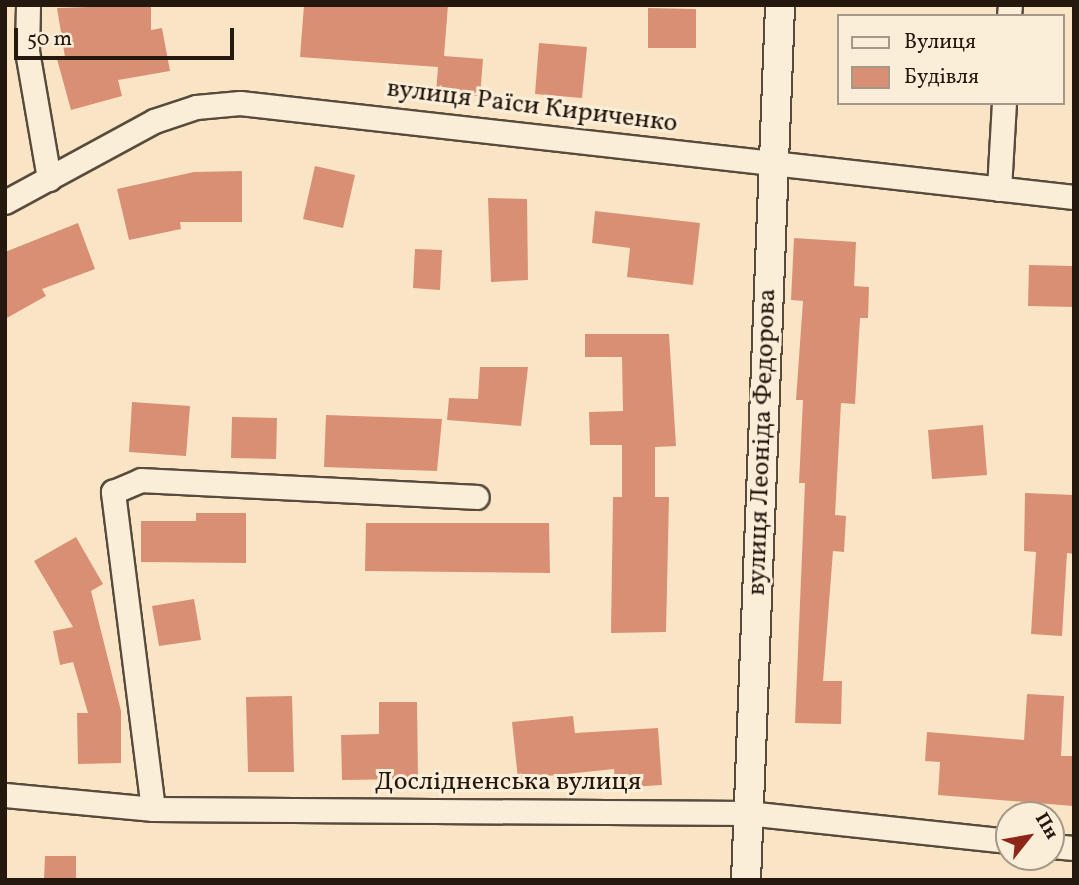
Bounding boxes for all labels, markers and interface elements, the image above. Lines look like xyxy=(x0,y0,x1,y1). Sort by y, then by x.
scale bar xyxy=(18,14,238,58)
legend xyxy=(838,14,1065,105)
text: 50 m xyxy=(27,25,72,54)
text: Вулиця xyxy=(904,28,976,57)
text: Будівля xyxy=(904,63,979,92)
street label: вулиця Раїси Кириченко xyxy=(385,74,679,140)
street label: вулиця Леоніда Федорова xyxy=(742,288,784,596)
street label: Дослідненська вулиця xyxy=(375,767,641,799)
north arrow xyxy=(995,801,1065,871)
text: Пн xyxy=(1028,808,1064,844)

